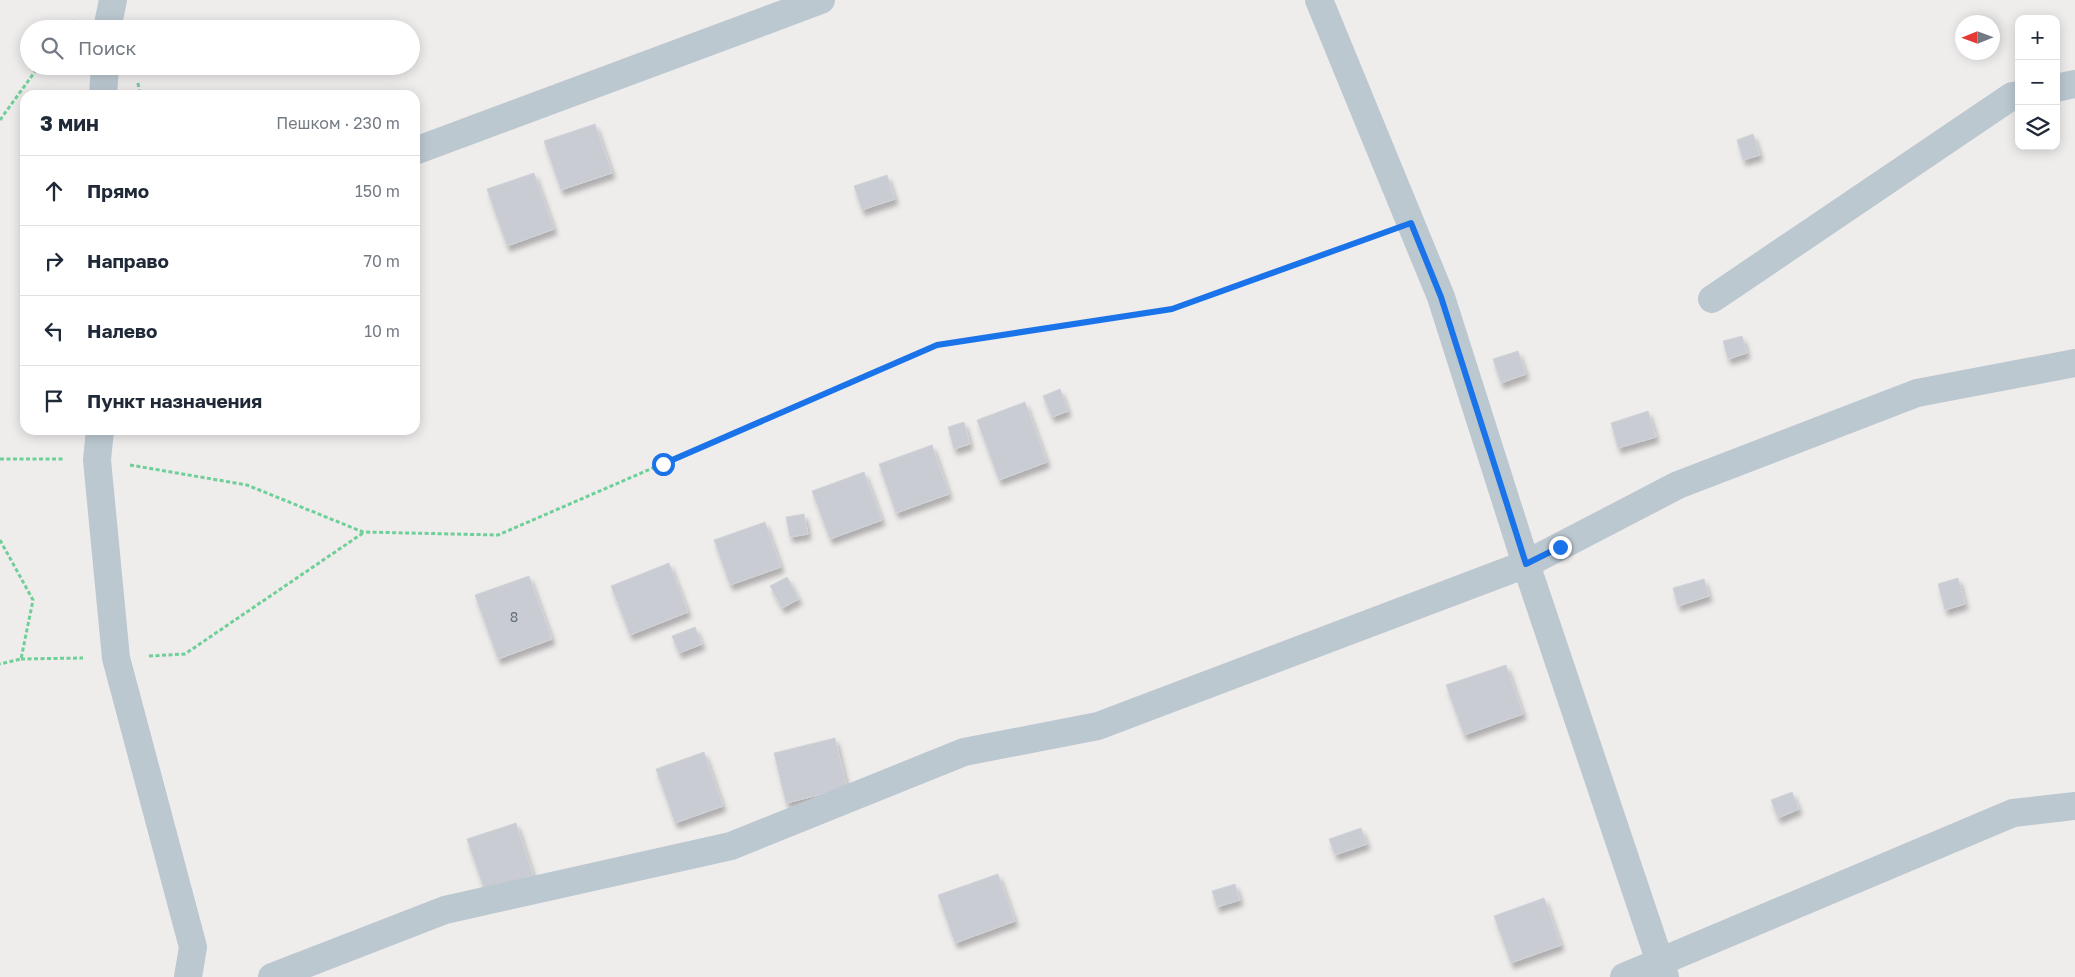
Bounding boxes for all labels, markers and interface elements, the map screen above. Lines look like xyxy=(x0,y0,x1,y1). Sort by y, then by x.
north arrow xyxy=(1955,15,2000,60)
map controls xyxy=(2015,15,2060,150)
button: + xyxy=(2015,15,2060,60)
search box xyxy=(20,20,420,75)
icon: search xyxy=(38,34,66,62)
text: Поиск xyxy=(78,36,137,59)
button: − xyxy=(2015,60,2060,105)
button: layers xyxy=(2015,105,2060,150)
text: 3 мин xyxy=(40,110,99,136)
text: Пешком · 230 m xyxy=(276,113,400,133)
icon: ahead xyxy=(40,177,68,205)
text: Прямо xyxy=(87,179,149,202)
text: 150 m xyxy=(355,181,400,201)
icon: right xyxy=(40,247,68,275)
text: Направо xyxy=(87,249,169,272)
text: 70 m xyxy=(363,251,400,271)
icon: left xyxy=(40,317,68,345)
text: Налево xyxy=(87,319,157,342)
text: 10 m xyxy=(364,321,400,341)
icon: arrive xyxy=(40,387,68,415)
text: Пункт назначения xyxy=(87,389,262,412)
route start xyxy=(652,453,675,476)
route end xyxy=(1549,536,1572,559)
house number: 8 xyxy=(510,608,518,625)

